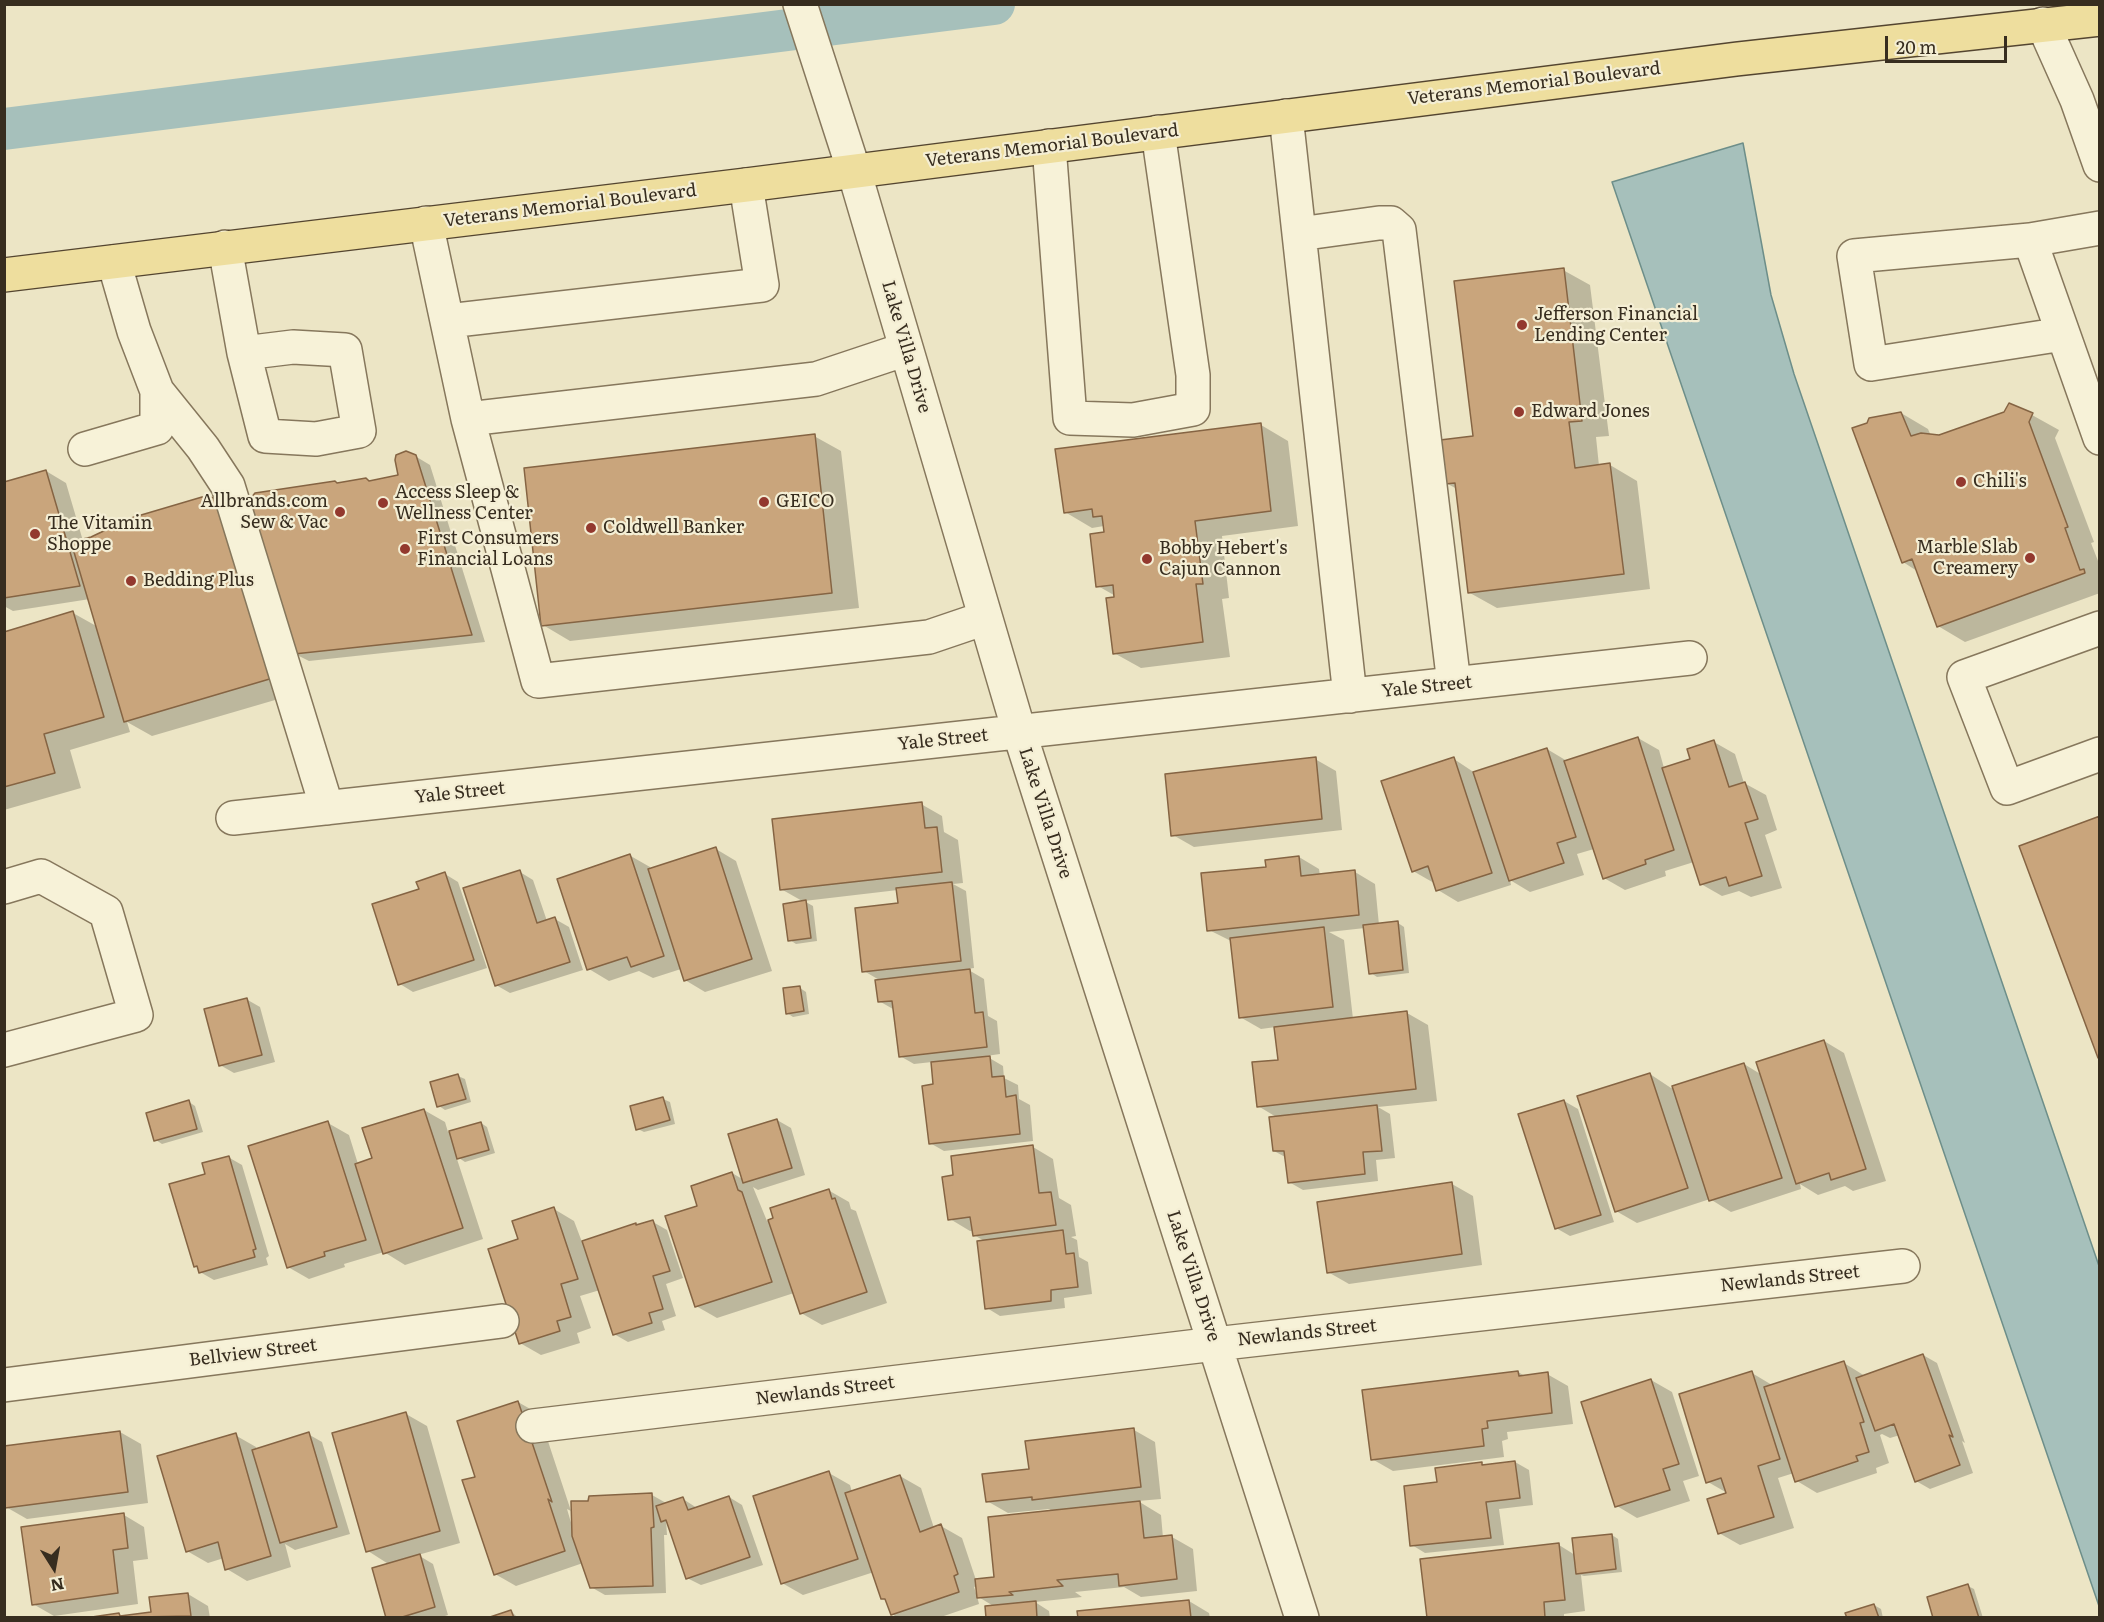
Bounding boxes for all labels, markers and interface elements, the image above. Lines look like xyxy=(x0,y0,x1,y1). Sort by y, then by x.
scale bar xyxy=(1888,24,2010,62)
text: 20 m xyxy=(1896,33,1937,60)
street label: Veterans Memorial Boulevard xyxy=(1406,58,1662,110)
street label: Veterans Memorial Boulevard xyxy=(924,120,1180,172)
street label: Veterans Memorial Boulevard xyxy=(442,180,698,232)
street label: Lake Villa Drive xyxy=(877,278,935,416)
place label: Jefferson Financial Lending Center xyxy=(1534,304,1698,346)
marker: Jefferson Financial Lending Center xyxy=(1515,318,1529,332)
place label: Edward Jones xyxy=(1531,401,1650,423)
marker: Edward Jones xyxy=(1512,405,1526,419)
place label: Chili's xyxy=(1973,471,2027,493)
marker: Chili's xyxy=(1954,475,1968,489)
place label: Access Sleep & Wellness Center xyxy=(395,482,533,524)
place label: Allbrands.com Sew & Vac xyxy=(200,491,328,534)
place label: GEICO xyxy=(776,491,834,513)
marker: GEICO xyxy=(757,495,771,509)
marker: Access Sleep & Wellness Center xyxy=(376,496,390,510)
marker: Allbrands.com Sew & Vac xyxy=(333,505,347,519)
place label: The Vitamin Shoppe xyxy=(47,513,153,556)
place label: Coldwell Banker xyxy=(603,517,744,539)
marker: Coldwell Banker xyxy=(584,521,598,535)
marker: The Vitamin Shoppe xyxy=(28,527,42,541)
place label: First Consumers Financial Loans xyxy=(417,528,559,570)
place label: Marble Slab Creamery xyxy=(1916,537,2018,580)
place label: Bobby Hebert's Cajun Cannon xyxy=(1159,538,1287,580)
marker: First Consumers Financial Loans xyxy=(398,542,412,556)
marker: Marble Slab Creamery xyxy=(2023,551,2037,565)
marker: Bobby Hebert's Cajun Cannon xyxy=(1140,552,1154,566)
place label: Bedding Plus xyxy=(143,570,254,592)
marker: Bedding Plus xyxy=(124,574,138,588)
street label: Yale Street xyxy=(1381,671,1473,703)
street label: Yale Street xyxy=(897,724,989,756)
street label: Lake Villa Drive xyxy=(1014,745,1076,881)
street label: Yale Street xyxy=(414,777,506,809)
street label: Lake Villa Drive xyxy=(1162,1208,1224,1344)
street label: Newlands Street xyxy=(1719,1261,1861,1297)
street label: Newlands Street xyxy=(1236,1315,1378,1351)
street label: Bellview Street xyxy=(188,1334,318,1372)
street label: Newlands Street xyxy=(754,1372,896,1410)
north arrow xyxy=(24,1538,84,1598)
text: N xyxy=(49,1573,66,1599)

